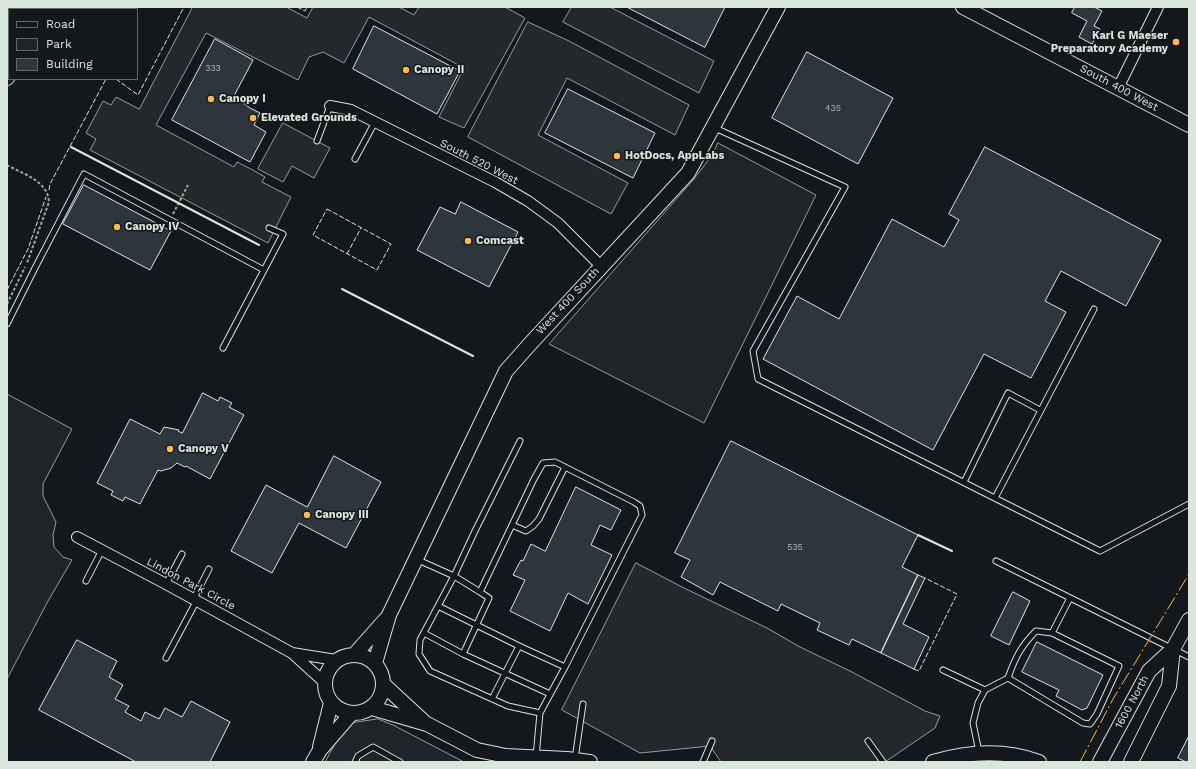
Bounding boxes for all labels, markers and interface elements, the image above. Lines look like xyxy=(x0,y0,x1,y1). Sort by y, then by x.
legend xyxy=(8,8,138,80)
text: Road xyxy=(46,17,75,31)
place label: Karl G Maeser Preparatory Academy xyxy=(1051,29,1168,55)
text: Park xyxy=(46,37,72,51)
marker: Karl G Maeser Preparatory Academy xyxy=(1171,37,1181,47)
text: Building xyxy=(46,57,93,71)
street label: South 400 West xyxy=(1078,62,1160,114)
house number: 333 xyxy=(205,63,221,73)
place label: Canopy II xyxy=(414,63,464,77)
marker: Canopy II xyxy=(401,65,411,75)
place label: Canopy I xyxy=(219,92,266,106)
marker: Canopy I xyxy=(206,94,216,104)
house number: 435 xyxy=(825,103,841,113)
place label: Elevated Grounds xyxy=(261,111,357,125)
marker: Elevated Grounds xyxy=(248,113,258,123)
street label: South 520 West xyxy=(438,137,520,187)
place label: HotDocs, AppLabs xyxy=(625,149,724,163)
marker: HotDocs, AppLabs xyxy=(612,151,622,161)
place label: Canopy IV xyxy=(125,220,179,234)
marker: Canopy IV xyxy=(112,222,122,232)
place label: Comcast xyxy=(476,234,524,248)
marker: Comcast xyxy=(463,236,473,246)
street label: West 400 South xyxy=(534,265,602,337)
place label: Canopy V xyxy=(178,442,229,456)
marker: Canopy V xyxy=(165,444,175,454)
place label: Canopy III xyxy=(315,508,369,522)
marker: Canopy III xyxy=(302,510,312,520)
house number: 535 xyxy=(787,542,803,552)
street label: Lindon Park Circle xyxy=(144,555,238,613)
street label: 1600 North xyxy=(1112,673,1152,731)

